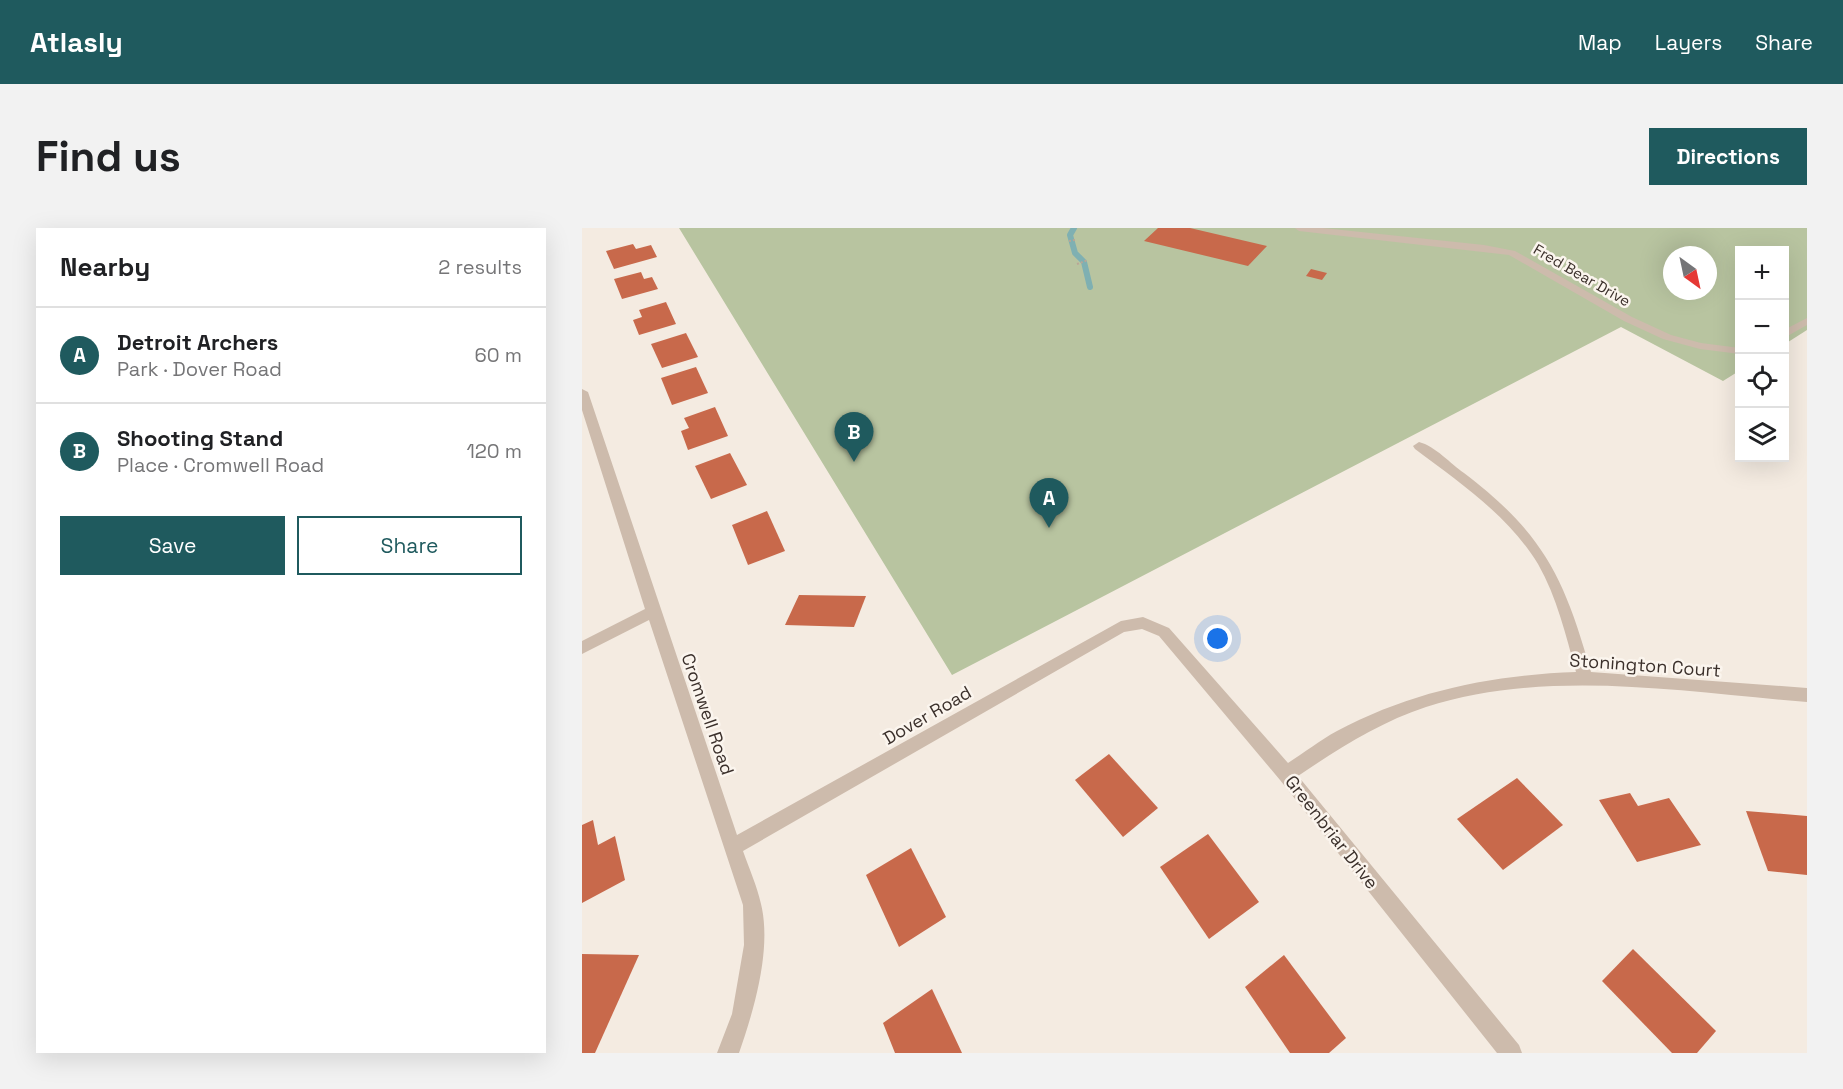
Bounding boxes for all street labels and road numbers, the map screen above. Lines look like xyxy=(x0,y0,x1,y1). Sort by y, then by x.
street label: Fred Bear Drive xyxy=(1530,240,1634,310)
street label: Stonington Court xyxy=(1569,648,1721,682)
street label: Cromwell Road xyxy=(676,650,740,778)
street label: Dover Road xyxy=(879,680,975,750)
street label: Greenbriar Drive xyxy=(1280,770,1384,894)

